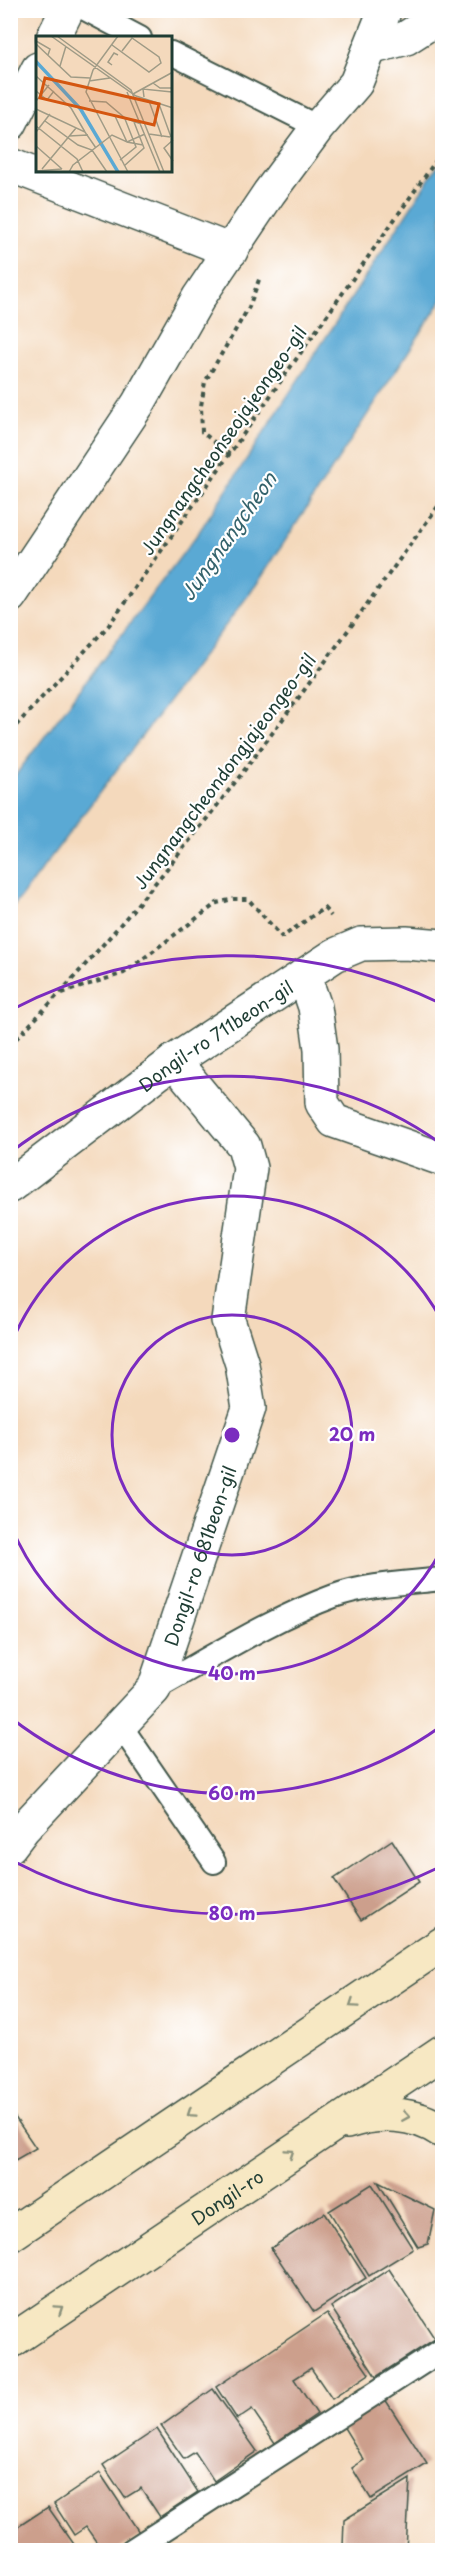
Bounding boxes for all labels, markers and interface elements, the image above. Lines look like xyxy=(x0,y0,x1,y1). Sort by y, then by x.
inset map xyxy=(36,36,172,172)
street label: Jungnangcheonseojajeongeo-gil xyxy=(135,321,311,559)
water label: Jungnangcheon xyxy=(175,467,281,605)
street label: Jungnangcheondongjajeongeo-gil xyxy=(126,647,322,895)
street label: Dongil-ro 711beon-gil xyxy=(132,973,298,1097)
text: 20 m xyxy=(329,1420,375,1447)
centre of rings xyxy=(222,1425,242,1445)
street label: Dongil-ro 681beon-gil xyxy=(156,1462,242,1649)
text: 40 m xyxy=(208,1659,256,1686)
text: 60 m xyxy=(208,1779,256,1806)
text: 80 m xyxy=(208,1899,256,1926)
one-way arrow xyxy=(348,1996,359,2007)
one-way arrow xyxy=(187,2106,198,2117)
one-way arrow xyxy=(401,2110,410,2122)
one-way arrow xyxy=(284,2149,295,2160)
street label: Dongil-ro xyxy=(185,2162,268,2231)
one-way arrow xyxy=(52,2305,63,2316)

